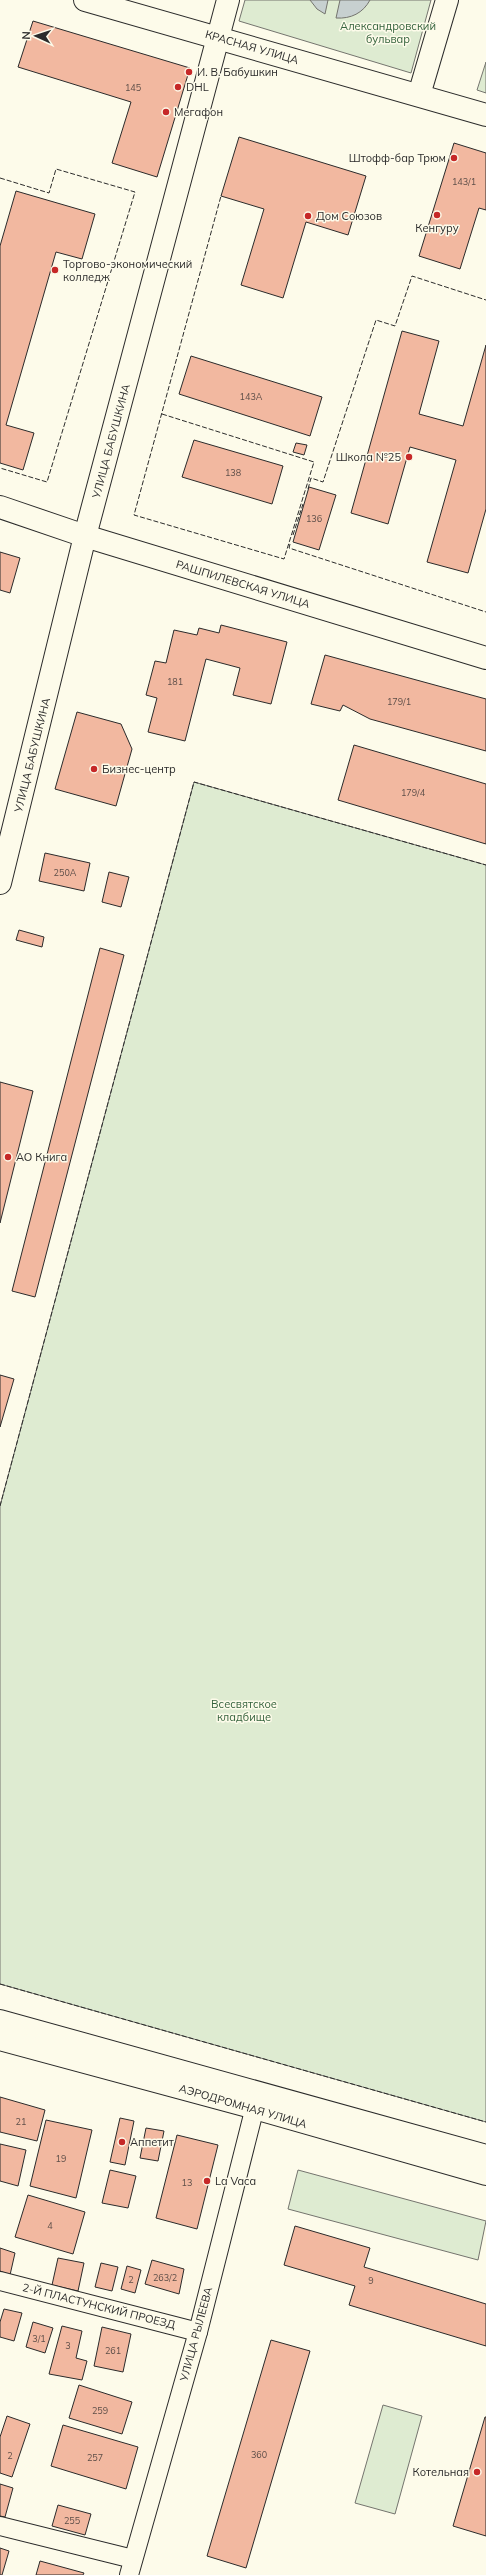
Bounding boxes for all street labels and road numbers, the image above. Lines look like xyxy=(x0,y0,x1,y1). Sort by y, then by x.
street label: КРАСНАЯ УЛИЦА xyxy=(204,27,300,67)
street label: УЛИЦА БАБУШКИНА xyxy=(89,382,133,501)
street label: РАШПИЛЕВСКАЯ УЛИЦА xyxy=(174,557,312,611)
street label: УЛИЦА БАБУШКИНА xyxy=(11,696,53,815)
street label: АЭРОДРОМНАЯ УЛИЦА xyxy=(177,2081,309,2131)
street label: 2-Й ПЛАСТУНСКИЙ ПРОЕЗД xyxy=(21,2280,177,2332)
street label: УЛИЦА РЫЛЕЕВА xyxy=(176,2285,215,2384)

